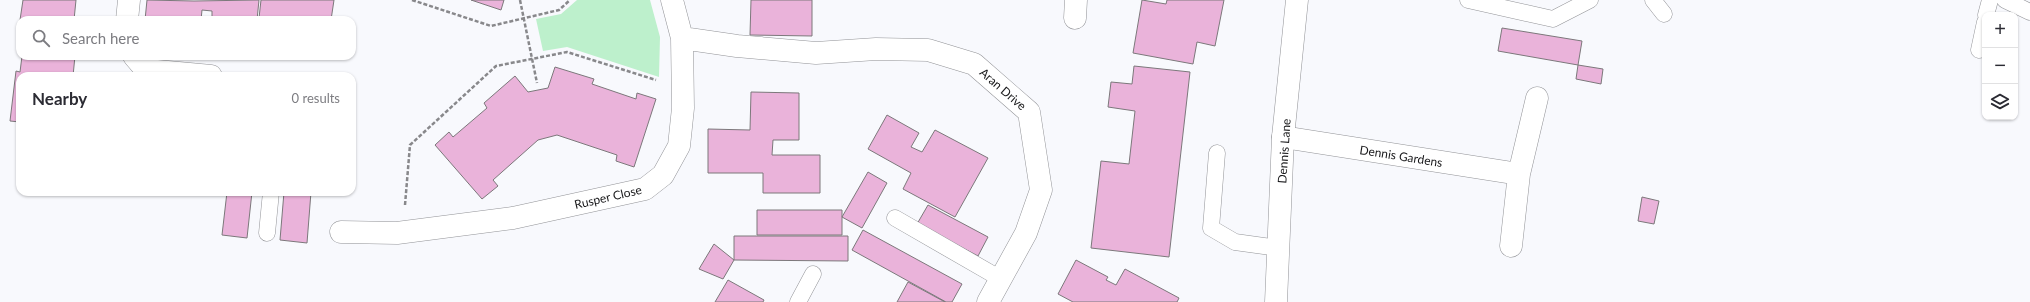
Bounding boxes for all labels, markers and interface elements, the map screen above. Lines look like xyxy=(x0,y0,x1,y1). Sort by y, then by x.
map controls xyxy=(1982,12,2018,120)
button: + xyxy=(1982,12,2018,48)
search box xyxy=(16,16,356,60)
icon: search xyxy=(30,27,52,49)
text: Search here xyxy=(62,29,139,47)
button: − xyxy=(1982,48,2018,84)
street label: Aran Drive xyxy=(977,65,1029,113)
button: layers xyxy=(1982,84,2018,120)
text: Nearby xyxy=(32,88,87,109)
text: 0 results xyxy=(292,90,340,106)
street label: Dennis Lane xyxy=(1274,118,1294,184)
street label: Dennis Gardens xyxy=(1358,142,1444,170)
street label: Rusper Close xyxy=(573,182,643,212)

